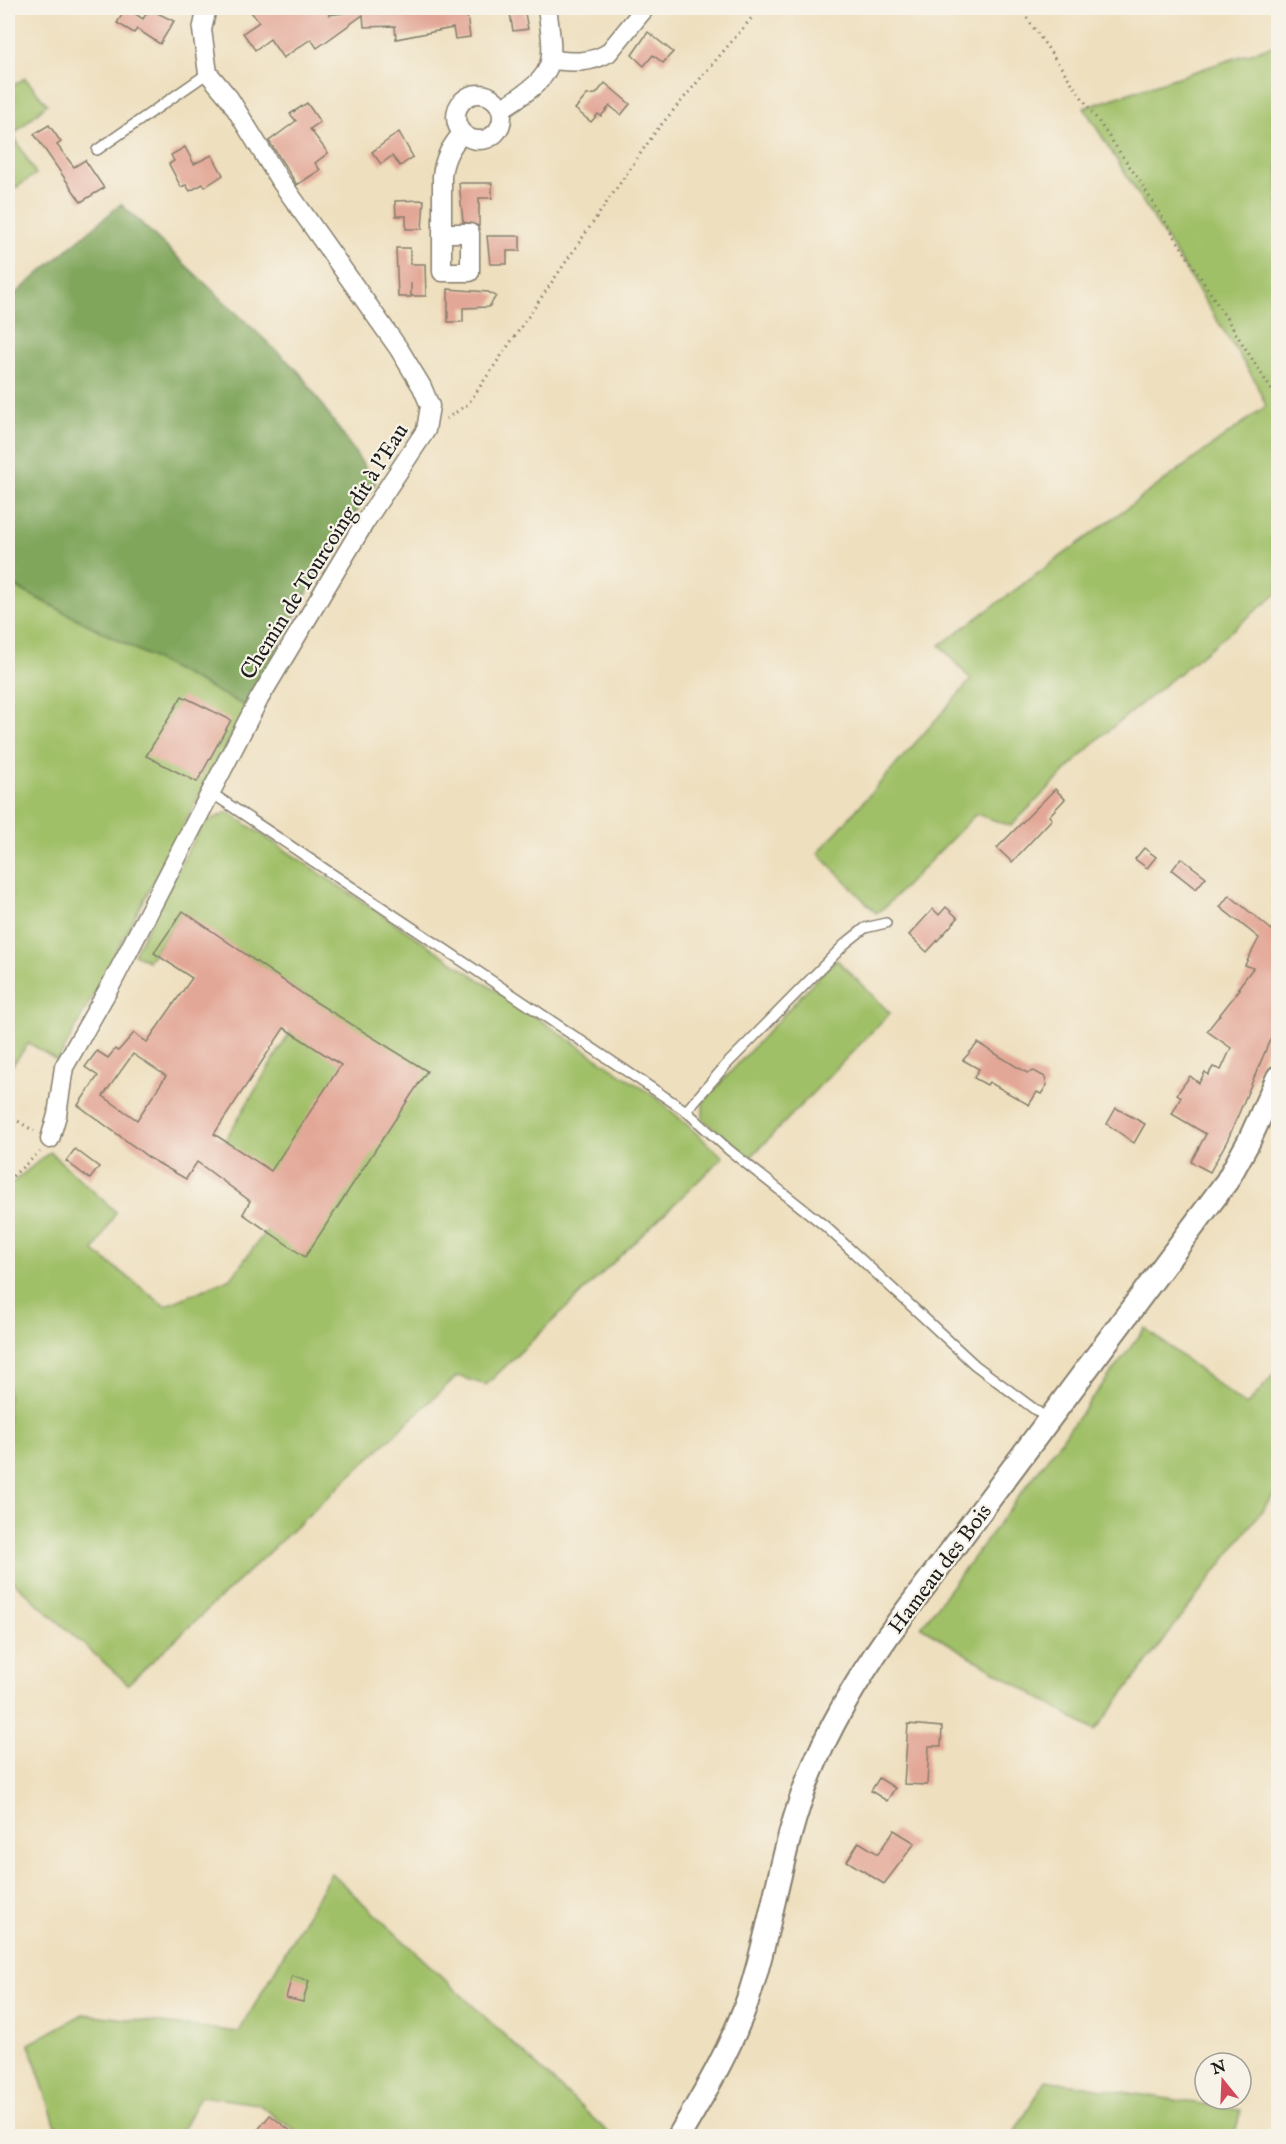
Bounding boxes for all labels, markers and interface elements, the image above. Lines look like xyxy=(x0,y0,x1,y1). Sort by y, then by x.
street label: Chemin de Tourcoing dit à l'Eau xyxy=(234,419,415,685)
street label: Hameau des Bois xyxy=(883,1499,999,1640)
north arrow xyxy=(1193,2051,1253,2111)
text: N xyxy=(1208,2057,1229,2081)

